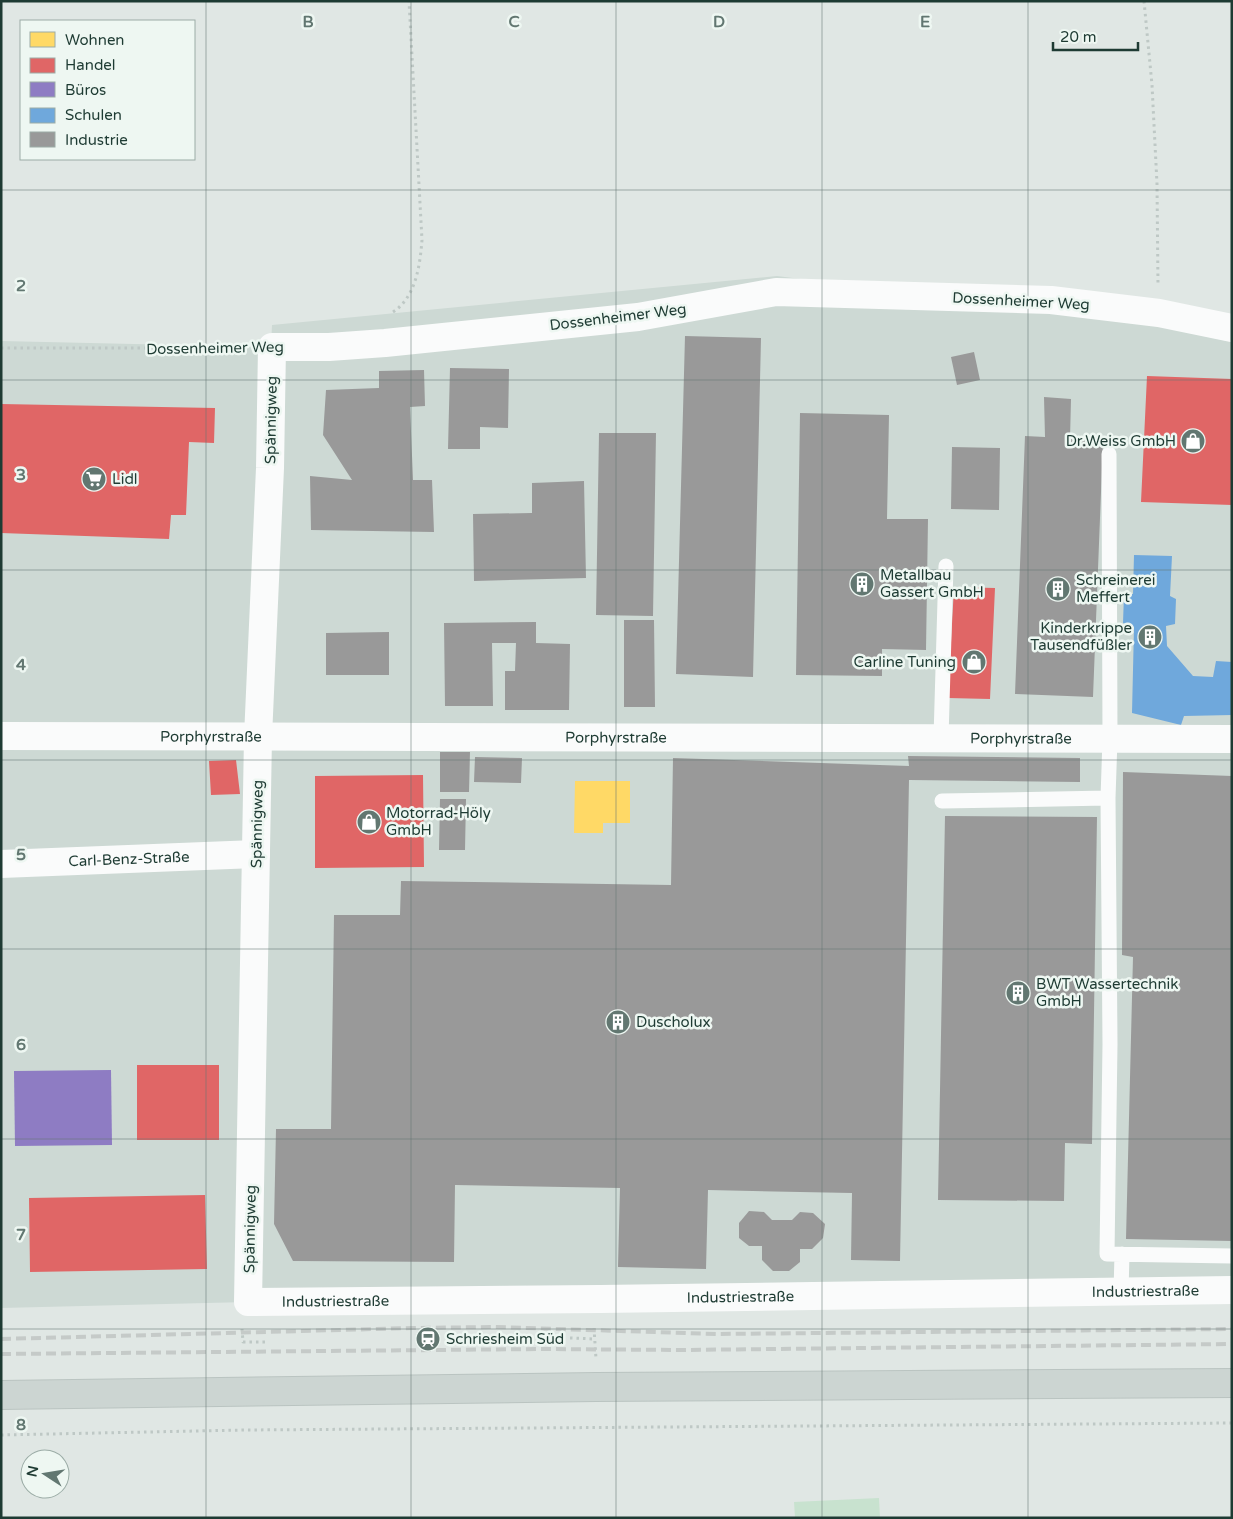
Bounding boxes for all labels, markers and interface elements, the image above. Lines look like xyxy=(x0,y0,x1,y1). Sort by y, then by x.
text: B xyxy=(302,12,314,32)
text: C xyxy=(508,12,520,32)
text: D xyxy=(713,12,725,32)
text: E xyxy=(920,12,930,32)
legend xyxy=(20,20,195,160)
scale bar xyxy=(1053,20,1138,52)
text: 20 m xyxy=(1060,28,1097,46)
text: Wohnen xyxy=(65,31,125,49)
text: Handel xyxy=(65,56,116,74)
text: Büros xyxy=(65,81,106,99)
text: Schulen xyxy=(65,106,122,124)
text: Industrie xyxy=(65,131,128,149)
text: 2 xyxy=(16,276,26,296)
street label: Dossenheimer Weg xyxy=(952,288,1090,314)
street label: Dossenheimer Weg xyxy=(548,300,688,334)
street label: Dossenheimer Weg xyxy=(146,338,284,358)
street label: Spännigweg xyxy=(261,376,281,464)
shop icon: Dr.Weiss GmbH xyxy=(1180,428,1206,454)
place label: Dr.Weiss GmbH xyxy=(1066,432,1176,450)
text: 3 xyxy=(16,465,26,485)
supermarket icon: Lidl xyxy=(81,466,107,492)
place label: Lidl xyxy=(112,470,138,488)
place label: Metallbau Gassert GmbH xyxy=(880,566,984,601)
building icon: Metallbau Gassert GmbH xyxy=(849,571,875,597)
place label: Schreinerei Meffert xyxy=(1076,571,1156,606)
building icon: Schreinerei Meffert xyxy=(1045,576,1071,602)
place label: Kinderkrippe Tausendfüßler xyxy=(1030,619,1132,654)
building icon: Kinderkrippe Tausendfüßler xyxy=(1137,624,1163,650)
shop icon: Carline Tuning xyxy=(961,649,987,675)
place label: Carline Tuning xyxy=(854,653,956,671)
text: 4 xyxy=(16,655,26,675)
street label: Porphyrstraße xyxy=(160,727,262,746)
street label: Porphyrstraße xyxy=(565,728,667,747)
street label: Porphyrstraße xyxy=(970,729,1072,748)
street label: Spännigweg xyxy=(247,780,267,868)
place label: Motorrad-Höly GmbH xyxy=(386,804,491,839)
shop icon: Motorrad-Höly GmbH xyxy=(356,809,382,835)
text: 5 xyxy=(16,845,26,865)
street label: Carl-Benz-Straße xyxy=(68,848,190,870)
place label: BWT Wassertechnik GmbH xyxy=(1036,975,1179,1010)
building icon: BWT Wassertechnik GmbH xyxy=(1005,980,1031,1006)
building icon: Duscholux xyxy=(605,1009,631,1035)
place label: Duscholux xyxy=(636,1013,711,1031)
text: 6 xyxy=(16,1035,26,1055)
street label: Spännigweg xyxy=(240,1185,260,1273)
text: 7 xyxy=(16,1225,26,1245)
street label: Industriestraße xyxy=(1092,1281,1199,1301)
street label: Industriestraße xyxy=(687,1287,794,1307)
street label: Industriestraße xyxy=(282,1292,389,1311)
station icon: Schriesheim Süd xyxy=(415,1326,441,1352)
place label: Schriesheim Süd xyxy=(446,1330,564,1348)
text: 8 xyxy=(16,1415,26,1435)
north arrow xyxy=(20,1449,70,1499)
text: N xyxy=(23,1464,42,1479)

